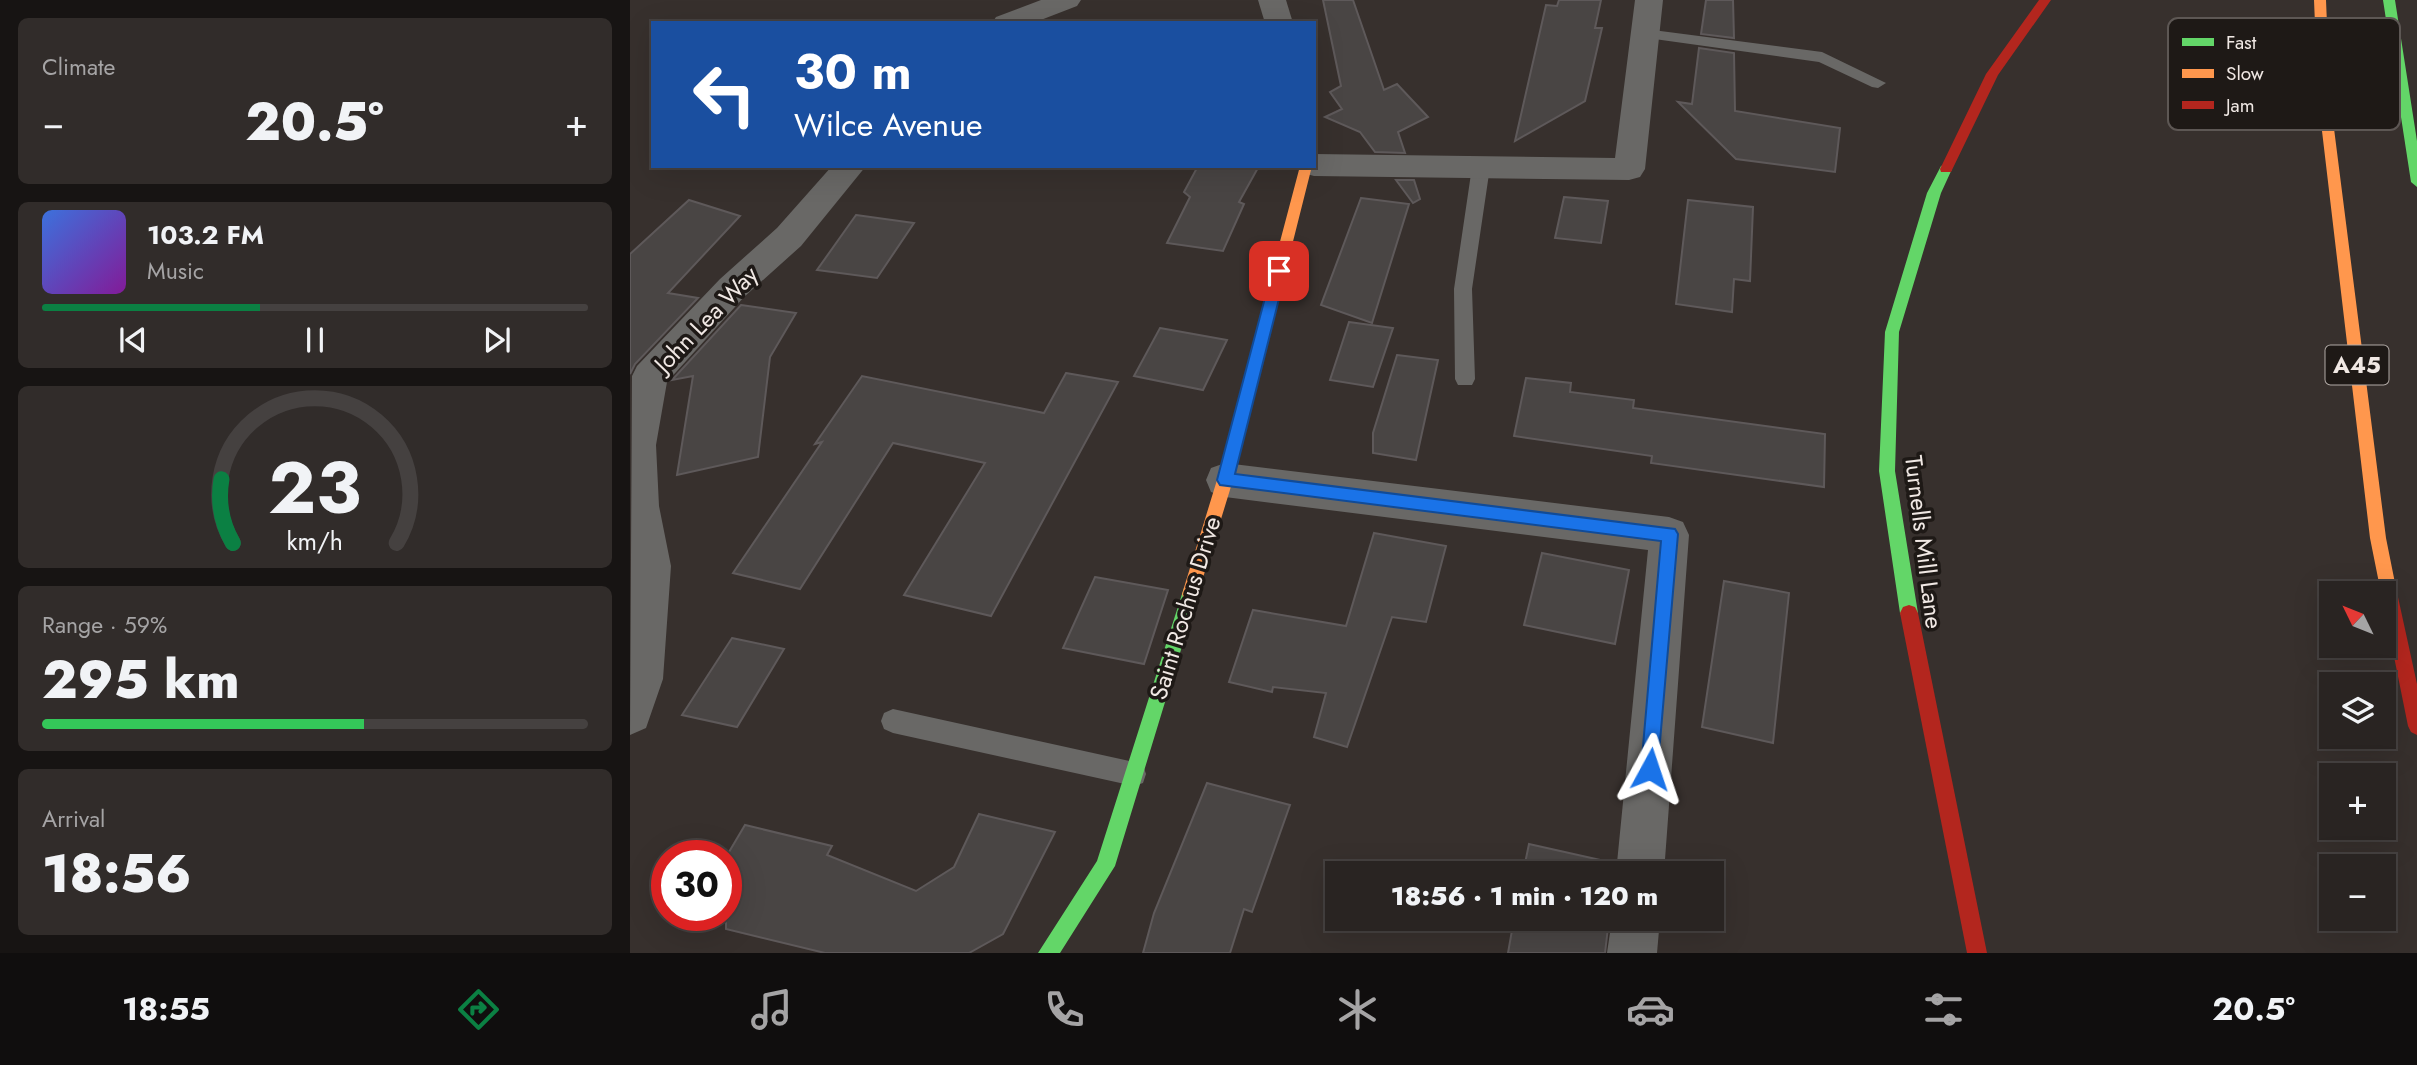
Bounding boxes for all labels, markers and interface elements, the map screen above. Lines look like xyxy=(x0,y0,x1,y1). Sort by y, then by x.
legend xyxy=(2168,18,2400,130)
text: Fast xyxy=(2226,29,2257,56)
text: 30 m xyxy=(794,37,912,107)
icon: left xyxy=(679,49,770,140)
text: Climate xyxy=(42,50,115,84)
text: Slow xyxy=(2226,60,2264,87)
text: 20.5° xyxy=(245,84,384,160)
text: Jam xyxy=(2223,92,2255,119)
text: − xyxy=(42,95,64,150)
text: + xyxy=(565,95,588,150)
text: Wilce Avenue xyxy=(794,102,982,148)
text: 103.2 FM xyxy=(147,216,264,254)
pin xyxy=(1249,241,1309,301)
icon: arrive xyxy=(1260,252,1298,290)
text: Music xyxy=(147,254,204,288)
street label: John Lea Way xyxy=(644,257,766,382)
icon: previous xyxy=(114,321,152,359)
icon: pause xyxy=(296,321,334,359)
icon: next xyxy=(478,321,516,359)
road number: A45 xyxy=(2326,346,2388,384)
text: 23 xyxy=(269,435,361,540)
street label: Turnells Mill Lane xyxy=(1896,453,1952,631)
street label: Saint Rochus Drive xyxy=(1140,512,1230,704)
text: km/h xyxy=(287,522,343,558)
north arrow xyxy=(2319,581,2396,658)
map controls xyxy=(2319,581,2396,931)
text: Range · 59% xyxy=(42,608,167,642)
text: 295 km xyxy=(42,642,240,718)
button: layers xyxy=(2319,672,2396,749)
position arrow xyxy=(1613,732,1687,806)
button: + xyxy=(2319,763,2396,840)
text: Arrival xyxy=(42,802,105,836)
text: 18:56 xyxy=(42,836,191,912)
speed limit sign: 30 xyxy=(651,840,742,931)
button: − xyxy=(2319,854,2396,931)
text: 18:56 · 1 min · 120 m xyxy=(1391,877,1658,915)
icon: directions xyxy=(454,985,503,1034)
icon: music xyxy=(747,985,796,1034)
icon: phone xyxy=(1040,985,1089,1034)
icon: climate xyxy=(1333,985,1382,1034)
icon: car xyxy=(1626,985,1675,1034)
icon: filters xyxy=(1919,985,1968,1034)
text: 18:55 xyxy=(122,986,210,1032)
text: 20.5° xyxy=(2212,986,2295,1032)

